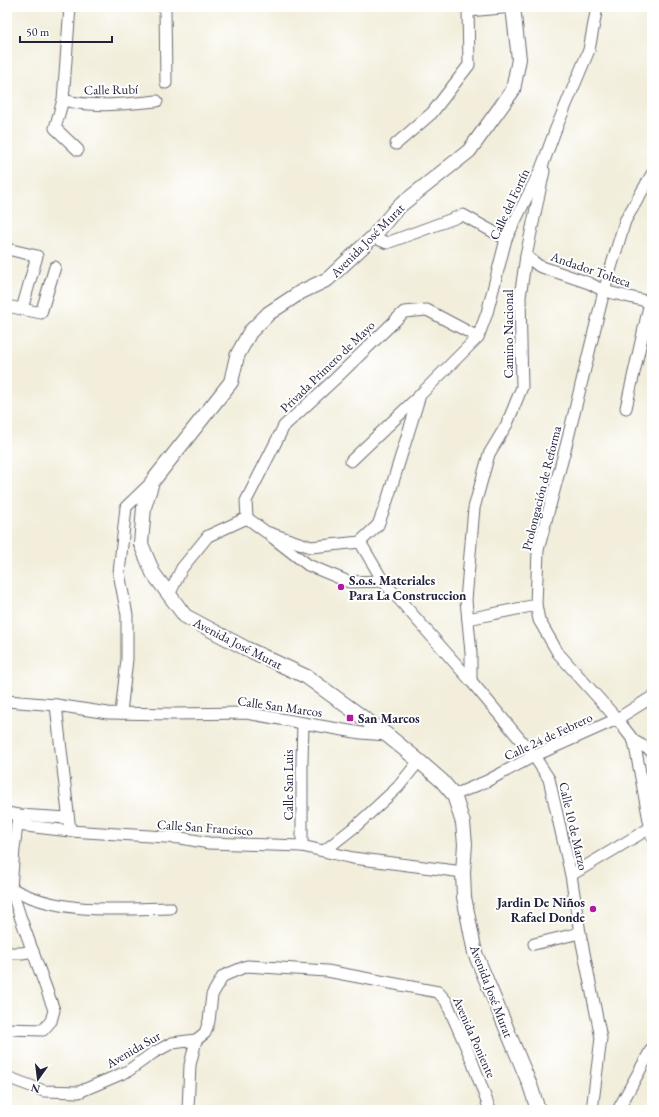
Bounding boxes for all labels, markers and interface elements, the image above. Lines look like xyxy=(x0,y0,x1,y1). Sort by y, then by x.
scale bar xyxy=(20,18,112,44)
text: 50 m xyxy=(26,24,50,40)
street label: Calle Rubí xyxy=(84,81,139,98)
street label: Calle del Fortín xyxy=(486,166,533,243)
street label: Avenida José Murat xyxy=(326,200,408,282)
street label: Andador Tolteca xyxy=(548,248,634,291)
street label: Camino Nacional xyxy=(500,289,517,379)
street label: Privada Primero de Mayo xyxy=(276,317,378,416)
street label: Prolongación de Reforma xyxy=(518,423,565,552)
place label: S.o.s. Materiales Para La Construccion xyxy=(349,572,467,604)
marker: S.o.s. Materiales Para La Construccion xyxy=(336,582,346,592)
street label: Avenida José Murat xyxy=(189,613,285,673)
street label: Calle San Marcos xyxy=(236,692,324,721)
street label: Calle 24 de Febrero xyxy=(501,708,595,764)
place label: San Marcos xyxy=(358,710,420,727)
marker: San Marcos xyxy=(345,713,355,723)
street label: Calle San Luis xyxy=(280,750,297,820)
street label: Calle 10 de Marzo xyxy=(555,780,592,872)
street label: Calle San Francisco xyxy=(156,816,254,839)
place label: Jardin De Niños Rafael Donde xyxy=(495,894,586,926)
marker: Jardin De Niños Rafael Donde xyxy=(588,904,598,914)
street label: Avenida José Murat xyxy=(466,942,517,1040)
street label: Avenida Poniente xyxy=(449,993,500,1080)
street label: Avenida Sur xyxy=(102,1027,164,1072)
north arrow xyxy=(18,1059,58,1099)
text: N xyxy=(29,1081,42,1097)

